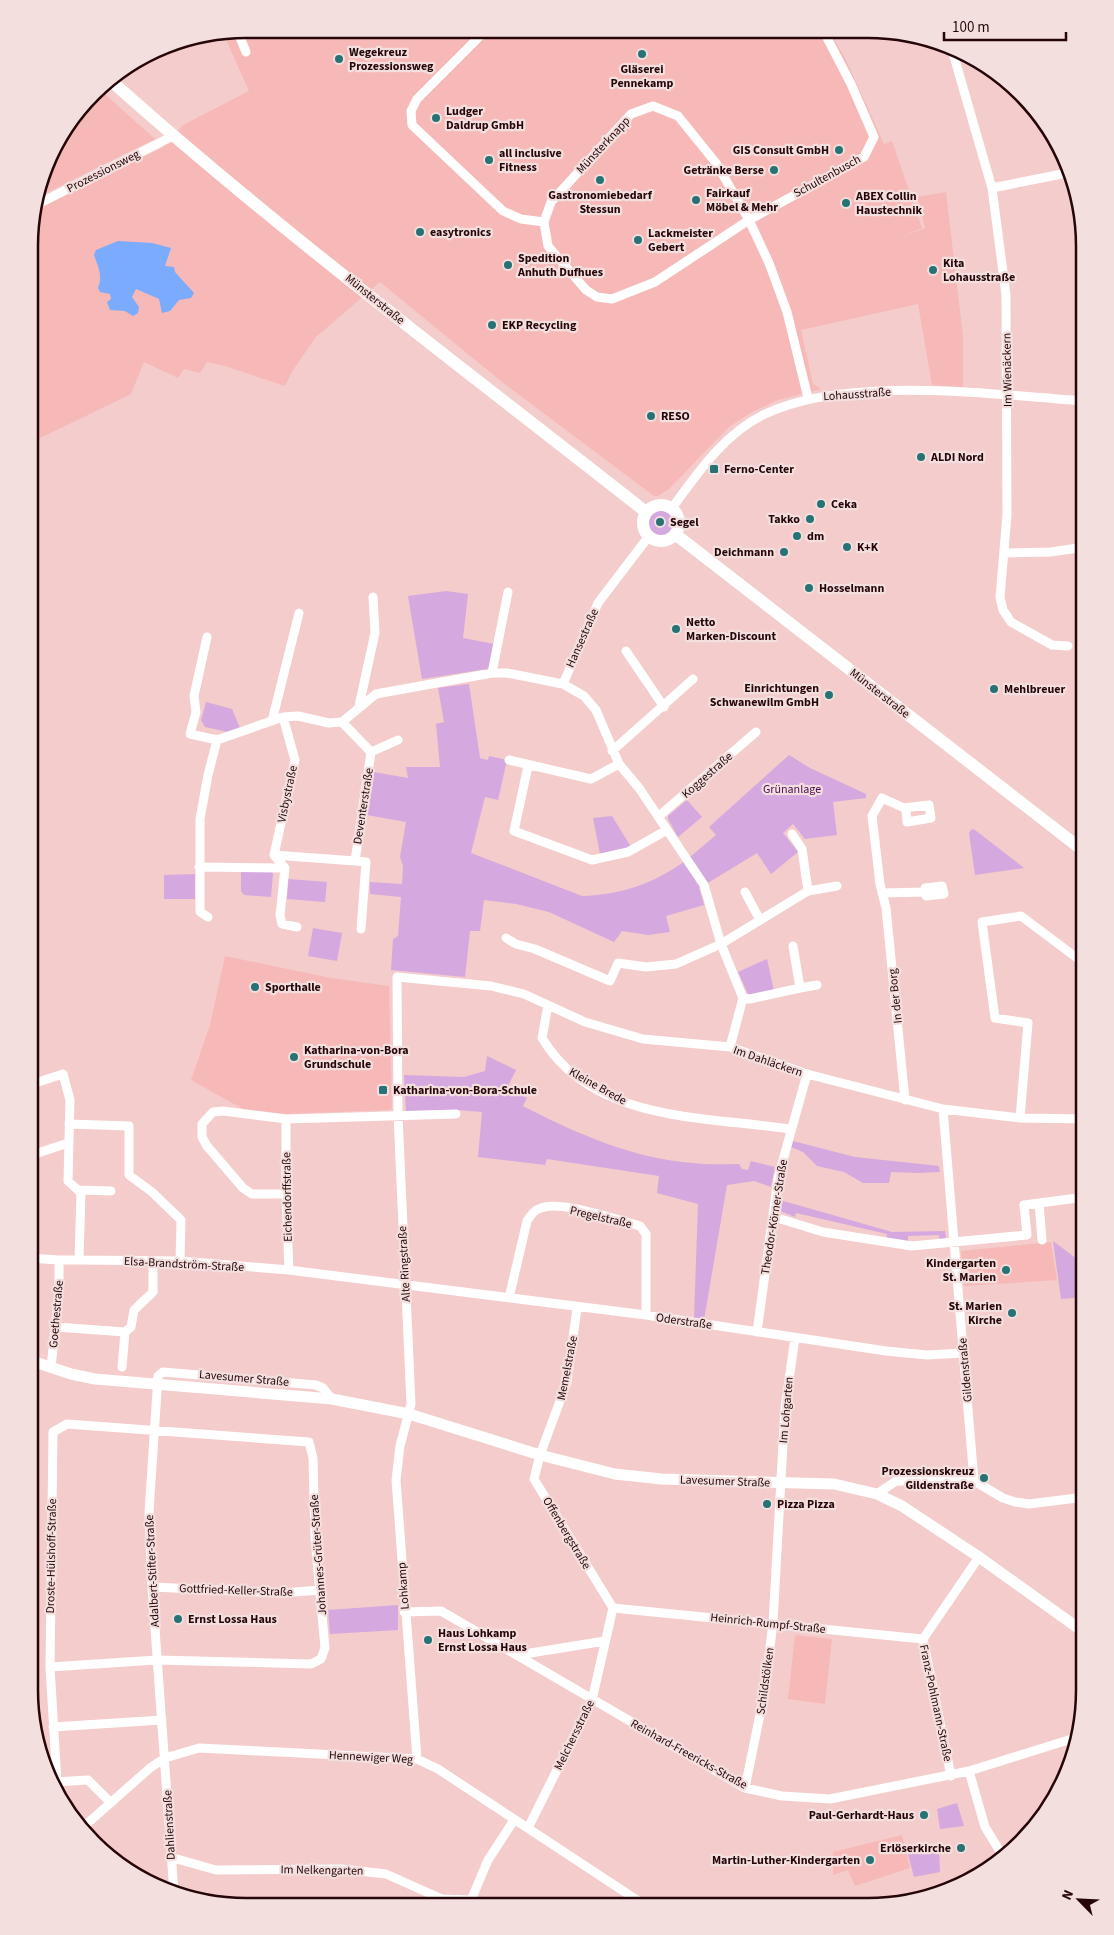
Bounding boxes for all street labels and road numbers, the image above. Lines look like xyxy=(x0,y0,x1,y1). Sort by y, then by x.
street label: Münsterknapp xyxy=(572,113,635,178)
street label: Prozessionsweg xyxy=(64,146,143,197)
street label: Schultenbusch xyxy=(790,151,864,202)
street label: Münsterstraße xyxy=(341,270,408,329)
street label: Im Wienäckern xyxy=(998,333,1017,407)
street label: Lohausstraße xyxy=(823,384,892,405)
street label: Hansestraße xyxy=(562,606,603,670)
street label: Münsterstraße xyxy=(846,664,913,722)
street label: Koggestraße xyxy=(678,748,737,802)
street label: Visbystraße xyxy=(273,764,302,824)
street label: Deventerstraße xyxy=(349,767,378,845)
street label: In der Borg xyxy=(884,968,907,1024)
street label: Im Dahläckern xyxy=(731,1042,805,1081)
street label: Kleine Brede xyxy=(566,1064,630,1109)
street label: Eichendorffstraße xyxy=(278,1152,297,1242)
street label: Theodor-Körner-Straße xyxy=(757,1158,792,1276)
street label: Pregelstraße xyxy=(568,1202,634,1233)
street label: Alte Ringstraße xyxy=(394,1226,415,1302)
street label: Elsa-Brandström-Straße xyxy=(123,1253,244,1276)
street label: Goethestraße xyxy=(45,1279,68,1349)
street label: Oderstraße xyxy=(655,1309,713,1334)
street label: Memelstraße xyxy=(553,1334,582,1402)
street label: Gildenstraße xyxy=(954,1337,977,1403)
street label: Lavesumer Straße xyxy=(198,1366,290,1391)
street label: Im Lohgarten xyxy=(775,1376,798,1444)
street label: Lavesumer Straße xyxy=(680,1471,770,1492)
street label: Johannes-Grüter-Straße xyxy=(306,1494,331,1616)
street label: Offenbergstraße xyxy=(538,1494,595,1573)
street label: Droste-Hülshoff-Straße xyxy=(42,1498,61,1614)
street label: Adalbert-Stifter-Straße xyxy=(141,1514,164,1628)
street label: Lohkamp xyxy=(393,1561,414,1610)
street label: Gottfried-Keller-Straße xyxy=(179,1580,293,1601)
street label: Heinrich-Rumpf-Straße xyxy=(709,1609,827,1638)
street label: Franz-Pohlmann-Straße xyxy=(915,1643,956,1763)
street label: Schildstölken xyxy=(752,1646,779,1716)
street label: Melchersstraße xyxy=(550,1697,599,1773)
street label: Reinhard-Freericks-Straße xyxy=(627,1715,750,1794)
street label: Hennewiger Weg xyxy=(328,1747,413,1768)
street label: Dahlienstraße xyxy=(159,1789,180,1860)
street label: Im Nelkengarten xyxy=(280,1861,364,1880)

